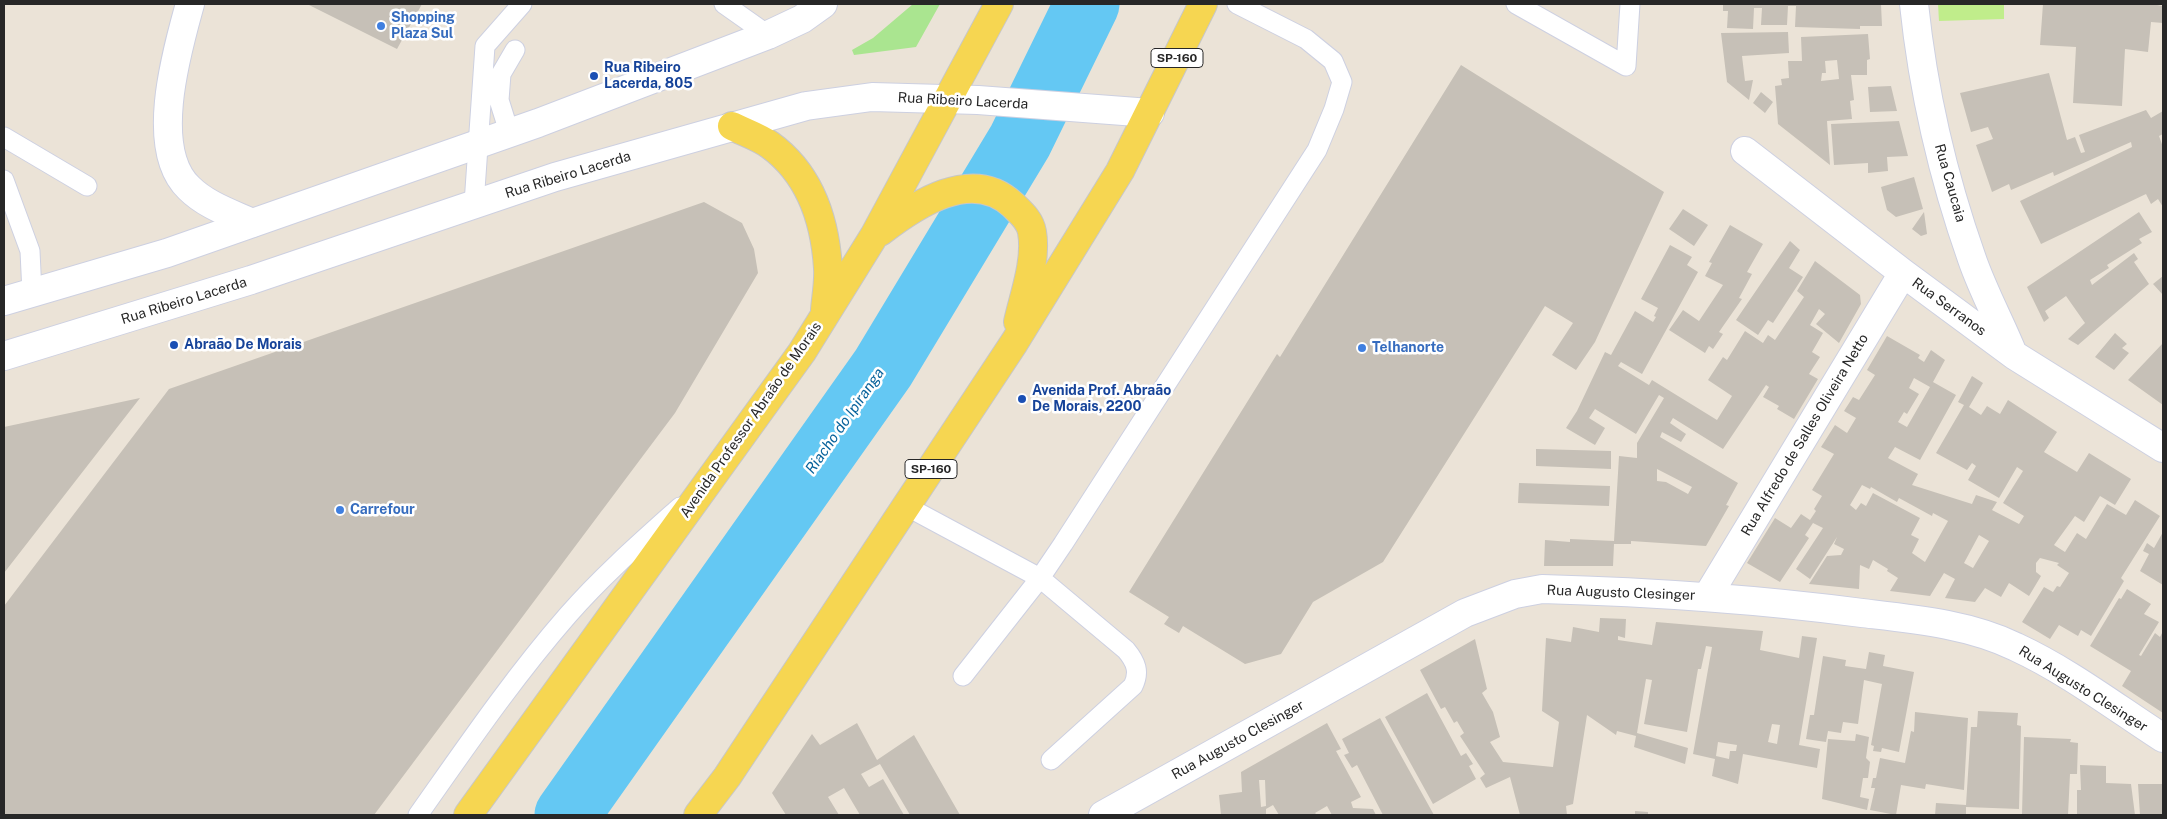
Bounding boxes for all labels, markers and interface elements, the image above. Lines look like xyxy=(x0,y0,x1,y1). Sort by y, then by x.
place label: Shopping Plaza Sul xyxy=(391,10,455,42)
marker: Shopping Plaza Sul xyxy=(375,20,387,32)
road number: SP-160 xyxy=(1151,48,1203,68)
place label: Rua Ribeiro Lacerda, 805 xyxy=(604,60,693,92)
marker: Rua Ribeiro Lacerda, 805 xyxy=(588,70,600,82)
street label: Rua Ribeiro Lacerda xyxy=(897,89,1029,113)
street label: Rua Caucaia xyxy=(1931,142,1969,224)
street label: Rua Ribeiro Lacerda xyxy=(503,148,633,202)
street label: Rua Ribeiro Lacerda xyxy=(119,274,249,328)
street label: Rua Serranos xyxy=(1909,275,1989,339)
street label: Avenida Professor Abraão de Morais xyxy=(677,319,825,521)
street label: Rua Alfredo de Salles Oliveira Netto xyxy=(1738,331,1872,539)
place label: Abraão De Morais xyxy=(184,337,302,353)
marker: Abraão De Morais xyxy=(168,339,180,351)
place label: Telhanorte xyxy=(1372,340,1444,356)
marker: Telhanorte xyxy=(1356,342,1368,354)
water label: Riacho do Ipiranga xyxy=(802,365,888,477)
place label: Avenida Prof. Abraão De Morais, 2200 xyxy=(1032,383,1171,416)
marker: Avenida Prof. Abraão De Morais, 2200 xyxy=(1016,393,1028,405)
road number: SP-160 xyxy=(905,459,957,478)
place label: Carrefour xyxy=(350,502,415,518)
marker: Carrefour xyxy=(334,504,346,516)
street label: Rua Augusto Clesinger xyxy=(1546,582,1696,604)
street label: Rua Augusto Clesinger xyxy=(2015,642,2151,736)
street label: Rua Augusto Clesinger xyxy=(1169,697,1307,783)

